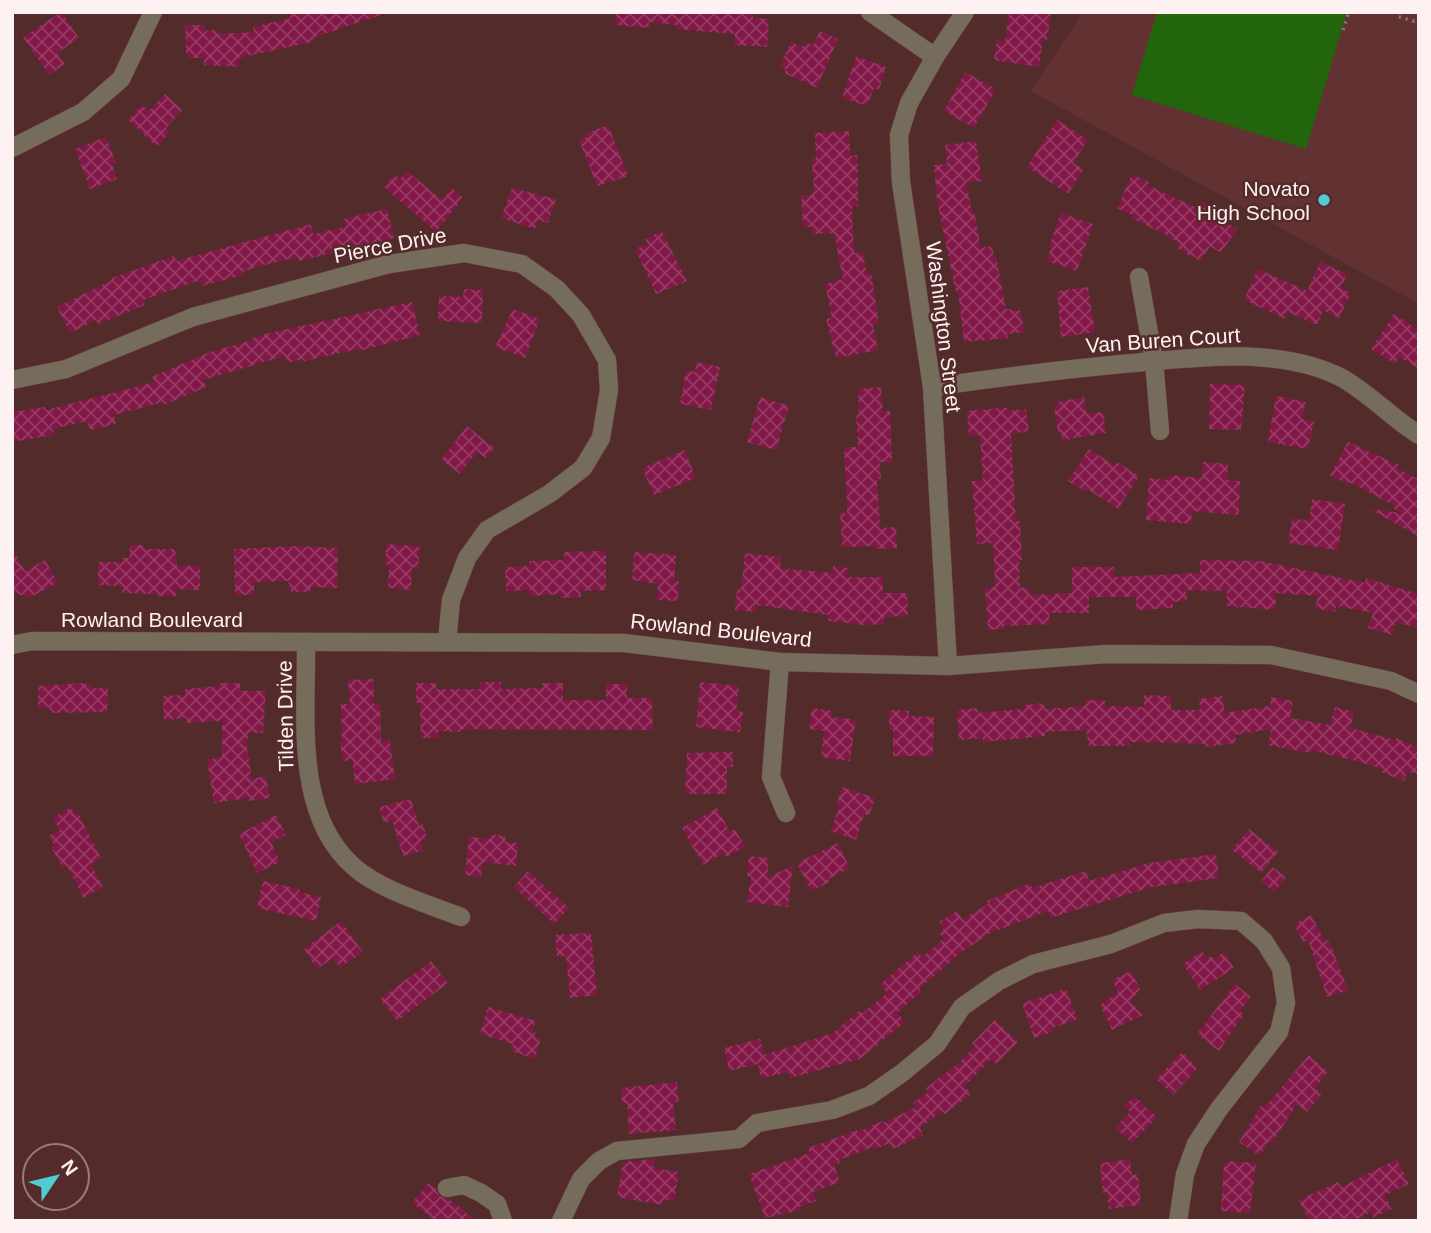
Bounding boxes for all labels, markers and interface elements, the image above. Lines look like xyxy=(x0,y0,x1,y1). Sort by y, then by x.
place label: Novato High School xyxy=(1197,177,1310,224)
marker: Novato High School xyxy=(1316,192,1332,208)
street label: Pierce Drive xyxy=(332,223,448,267)
street label: Washington Street xyxy=(922,240,966,414)
street label: Van Buren Court xyxy=(1085,323,1241,357)
street label: Rowland Boulevard xyxy=(61,608,243,631)
street label: Rowland Boulevard xyxy=(629,609,813,651)
street label: Tilden Drive xyxy=(273,660,297,772)
north arrow xyxy=(21,1142,91,1212)
text: N xyxy=(57,1156,82,1179)

